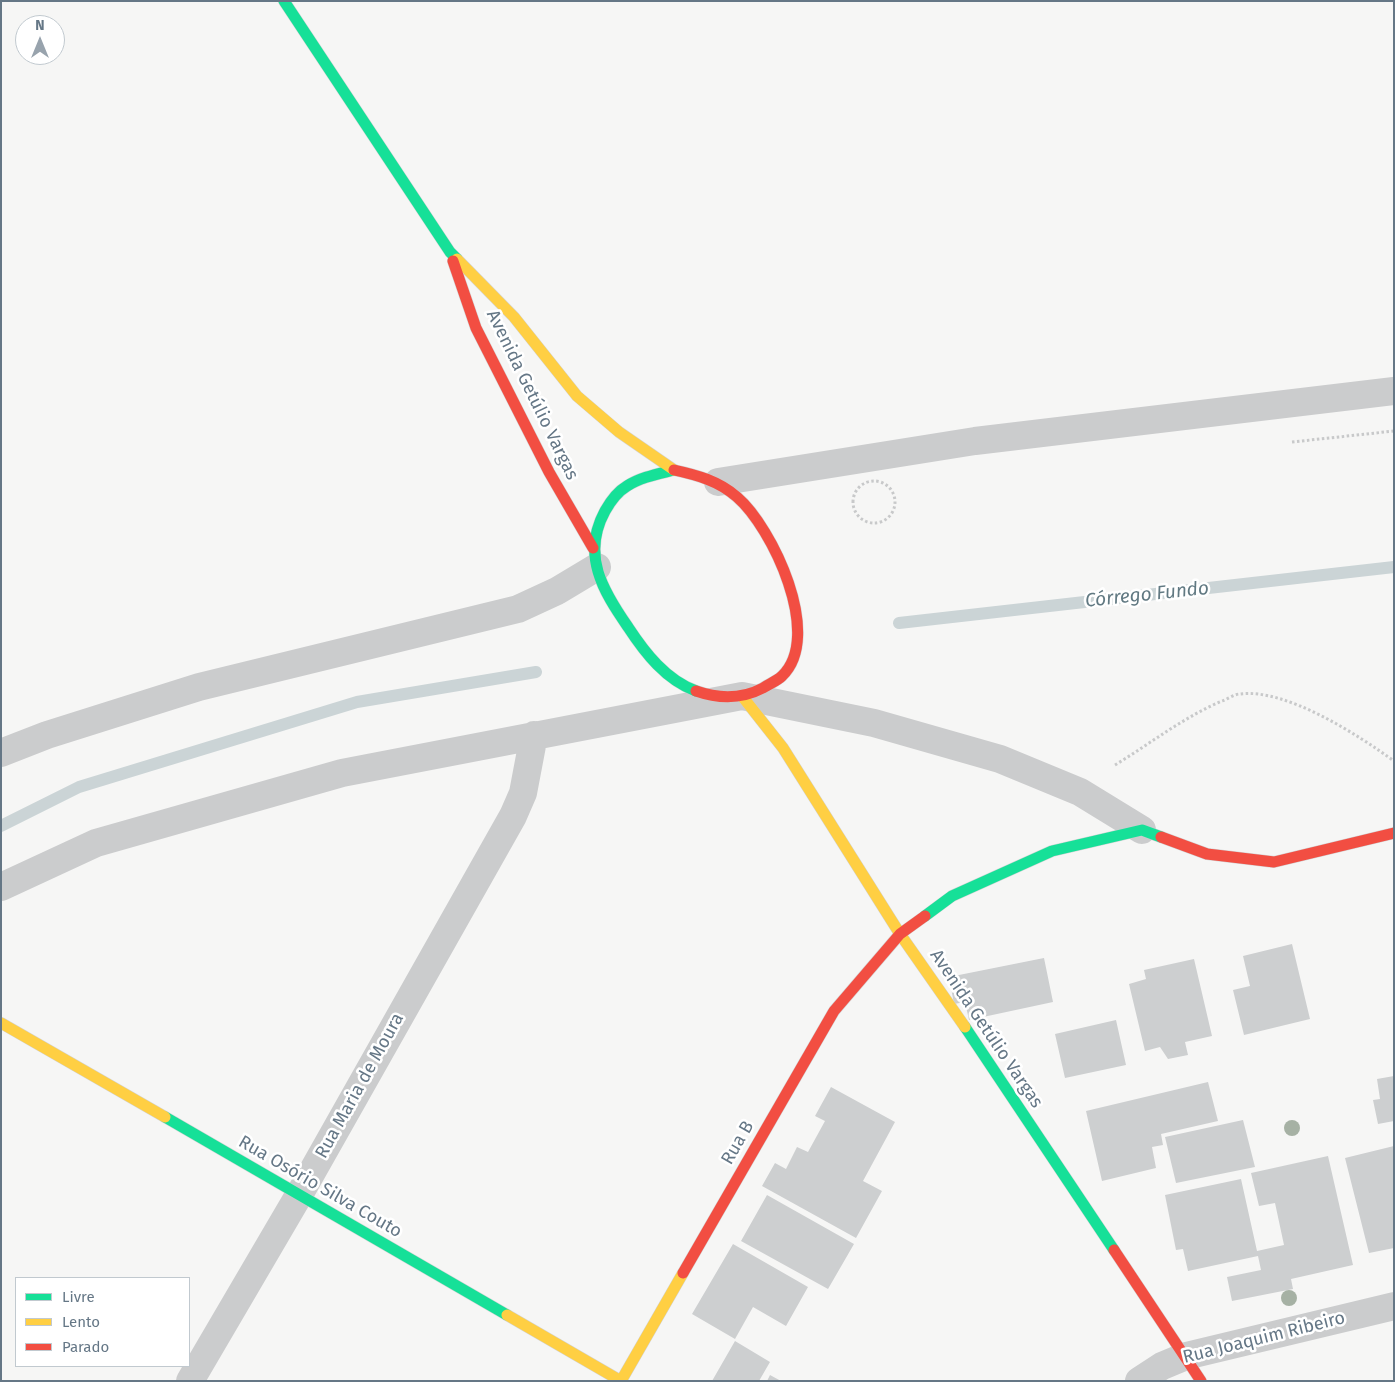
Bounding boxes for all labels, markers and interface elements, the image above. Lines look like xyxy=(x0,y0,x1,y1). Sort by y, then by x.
north arrow xyxy=(15,15,65,65)
text: N xyxy=(35,17,45,34)
street label: Avenida Getúlio Vargas xyxy=(481,306,583,484)
water label: Córrego Fundo xyxy=(1084,577,1210,613)
street label: Avenida Getúlio Vargas xyxy=(925,946,1047,1112)
street label: Rua Maria de Moura xyxy=(311,1010,409,1162)
street label: Rua B xyxy=(717,1117,759,1169)
street label: Rua Osório Silva Couto xyxy=(234,1131,406,1243)
legend xyxy=(15,1277,190,1367)
text: Livre xyxy=(62,1288,95,1306)
street label: Rua Joaquim Ribeiro xyxy=(1181,1307,1347,1369)
text: Lento xyxy=(62,1313,100,1331)
text: Parado xyxy=(62,1338,109,1356)

